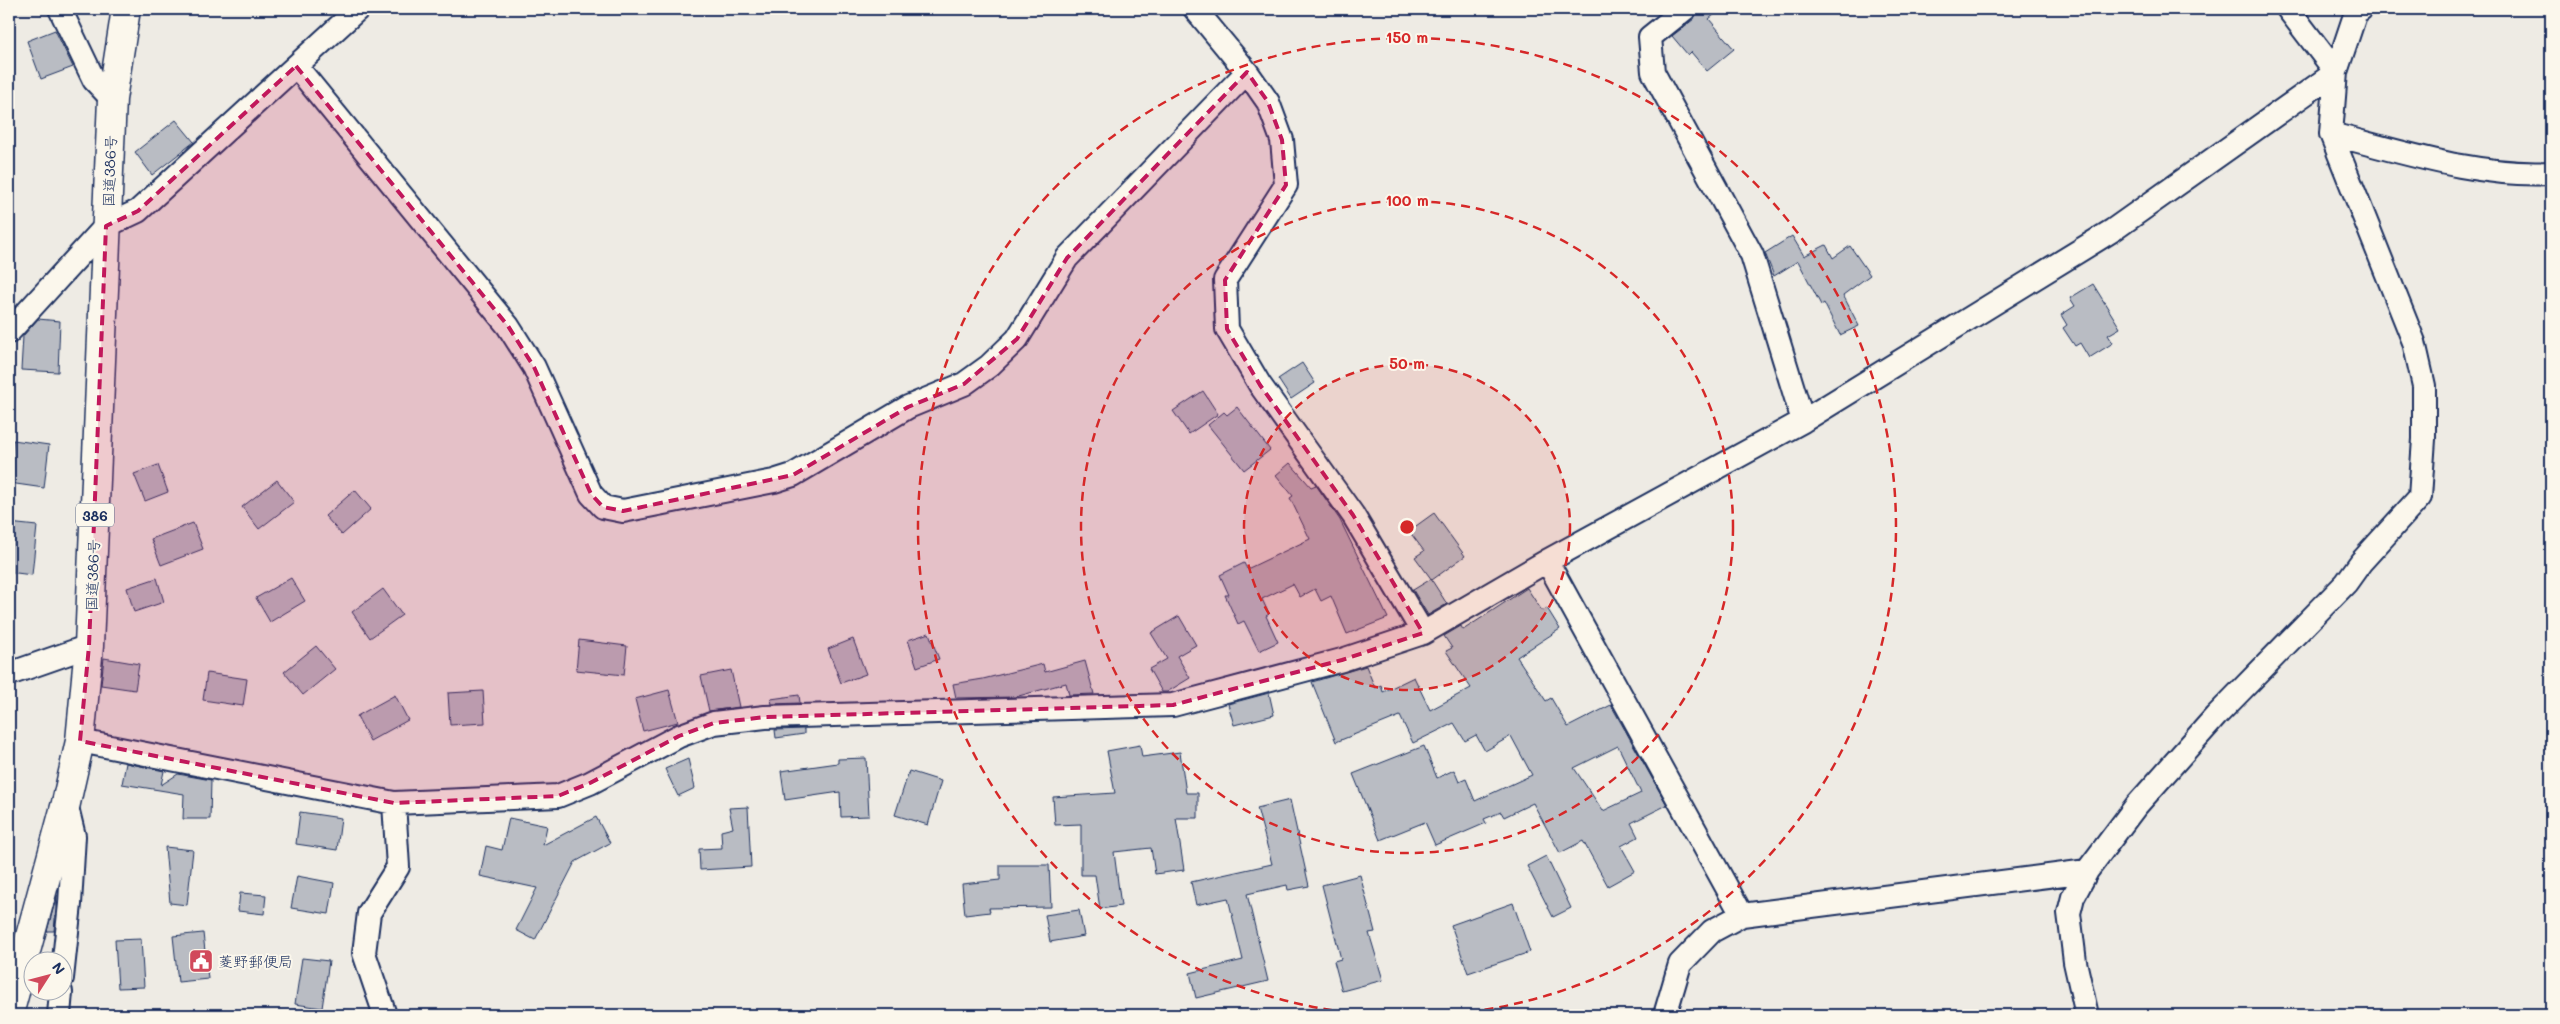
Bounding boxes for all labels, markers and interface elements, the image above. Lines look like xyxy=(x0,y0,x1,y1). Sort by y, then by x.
text: 150 m xyxy=(1386,27,1428,47)
street label: 国道386号 xyxy=(98,135,120,207)
text: 100 m xyxy=(1385,190,1429,210)
text: 50 m xyxy=(1389,353,1425,373)
road number: 386 xyxy=(76,504,114,526)
centre of rings xyxy=(1398,518,1416,536)
street label: 国道386号 xyxy=(81,539,103,611)
public building icon: 菱野郵便局 xyxy=(188,948,214,974)
place label: 菱野郵便局 xyxy=(218,951,293,971)
north arrow xyxy=(22,952,72,1002)
text: N xyxy=(48,958,70,978)

